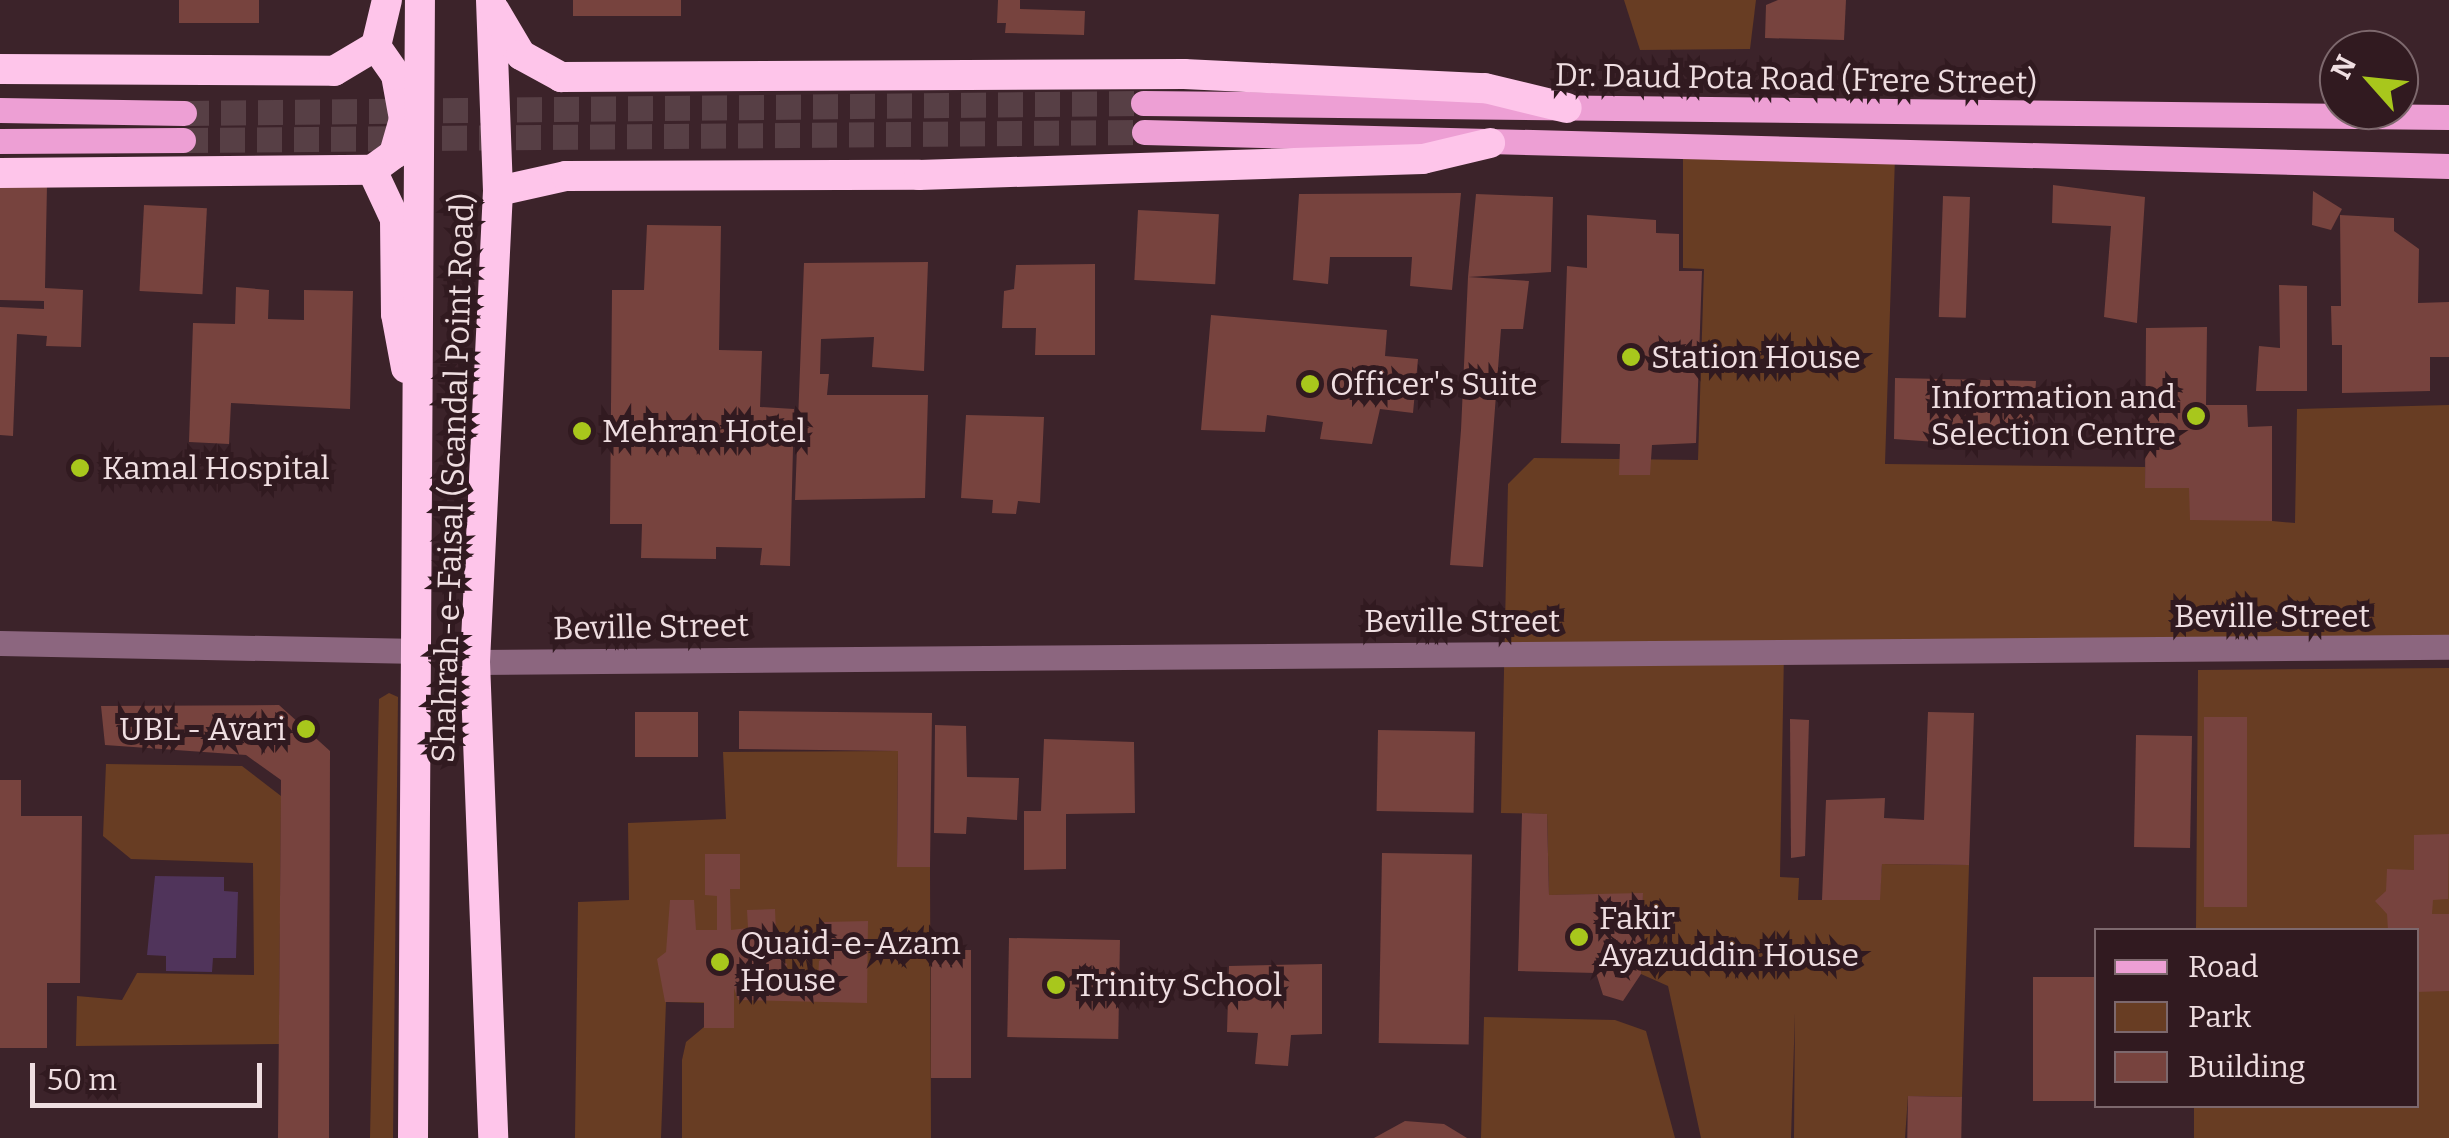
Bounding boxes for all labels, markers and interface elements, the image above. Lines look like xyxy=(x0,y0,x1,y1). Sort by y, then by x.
north arrow xyxy=(2319,30,2419,130)
text: N xyxy=(2324,50,2363,84)
street label: Dr. Daud Pota Road (Frere Street) xyxy=(1555,56,2037,102)
street label: Shahrah-e-Faisal (Scandal Point Road) xyxy=(424,192,482,764)
place label: Station House xyxy=(1651,338,1861,376)
marker: Station House xyxy=(1620,346,1642,368)
place label: Officer's Suite xyxy=(1330,365,1538,403)
marker: Officer's Suite xyxy=(1299,373,1321,395)
place label: Information and Selection Centre xyxy=(1931,379,2176,454)
marker: Information and Selection Centre xyxy=(2185,405,2207,427)
place label: Mehran Hotel xyxy=(602,412,806,450)
marker: Mehran Hotel xyxy=(571,420,593,442)
place label: Kamal Hospital xyxy=(102,449,330,487)
marker: Kamal Hospital xyxy=(67,455,93,481)
street label: Beville Street xyxy=(2174,597,2370,635)
street label: Beville Street xyxy=(1364,602,1560,640)
street label: Beville Street xyxy=(553,606,749,648)
place label: UBL - Avari xyxy=(119,710,286,748)
marker: UBL - Avari xyxy=(295,718,317,740)
place label: Fakir Ayazuddin House xyxy=(1599,900,1859,975)
place label: Quaid-e-Azam House xyxy=(740,925,961,1000)
marker: Fakir Ayazuddin House xyxy=(1568,926,1590,948)
legend xyxy=(2094,928,2419,1108)
text: Road xyxy=(2188,949,2259,985)
marker: Quaid-e-Azam House xyxy=(709,951,731,973)
place label: Trinity School xyxy=(1076,966,1282,1004)
marker: Trinity School xyxy=(1045,974,1067,996)
text: Park xyxy=(2188,999,2251,1035)
scale bar xyxy=(35,1043,268,1105)
text: Building xyxy=(2188,1049,2306,1085)
text: 50 m xyxy=(47,1062,117,1098)

